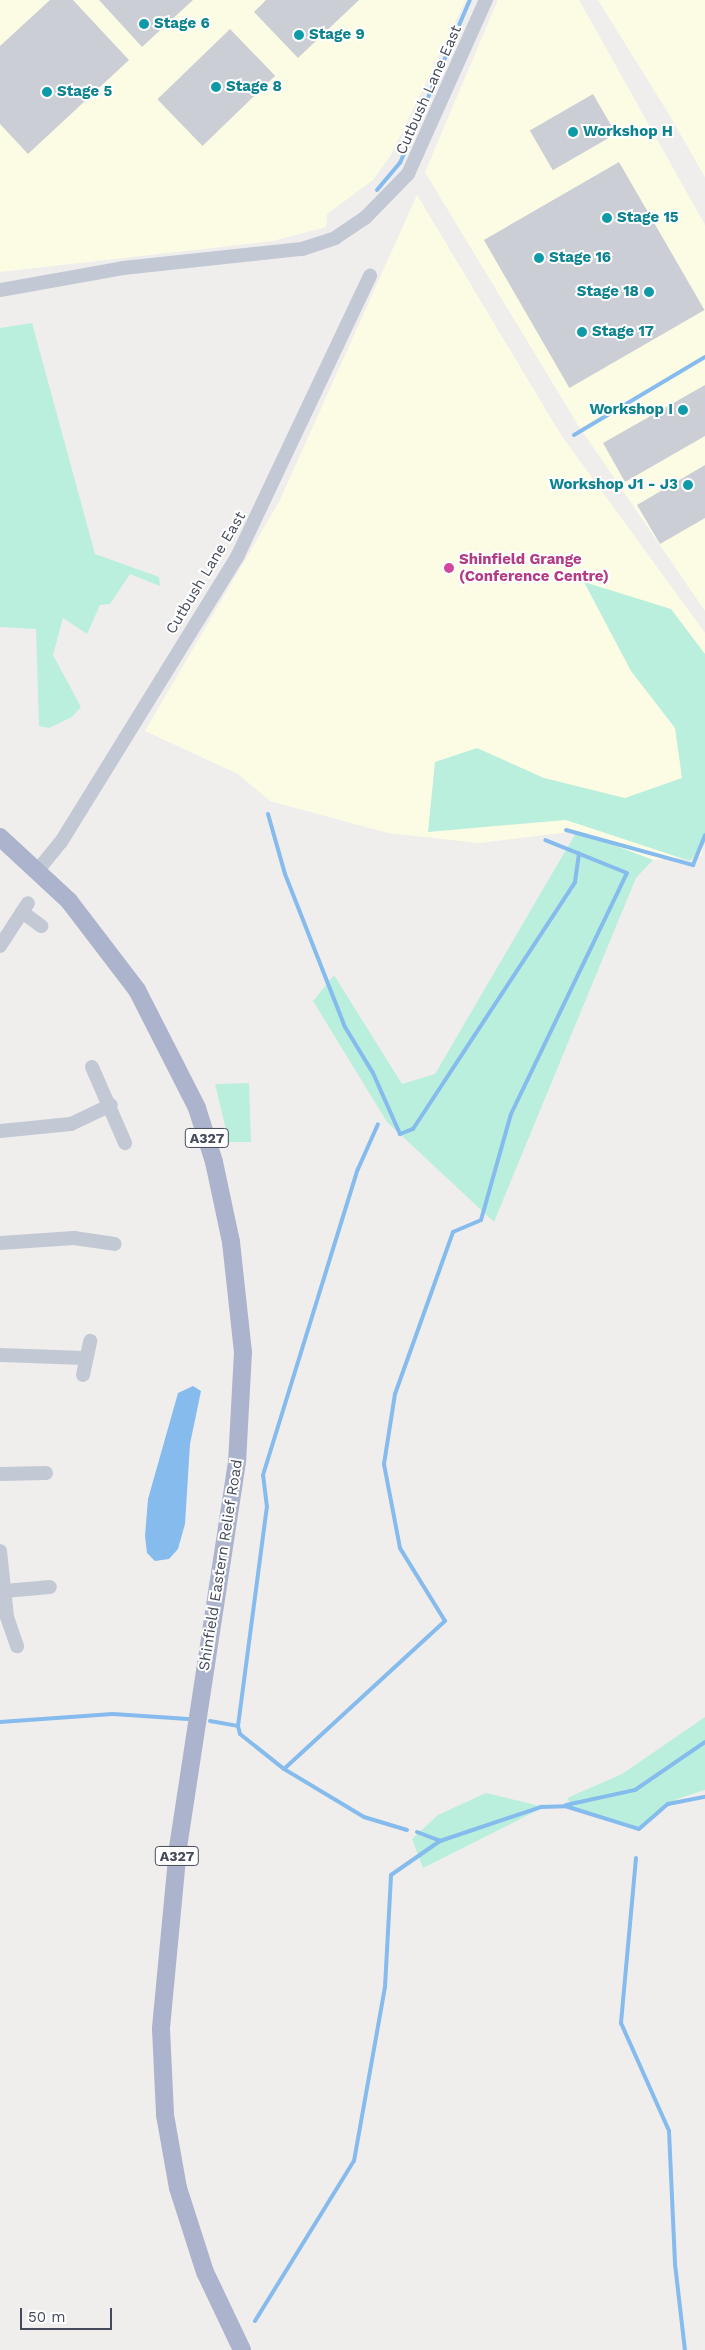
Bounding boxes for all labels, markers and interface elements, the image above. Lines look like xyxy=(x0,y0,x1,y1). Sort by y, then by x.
place label: Stage 6 xyxy=(154,15,210,33)
marker: Stage 6 xyxy=(138,18,150,30)
street label: Cutbush Lane East xyxy=(392,23,466,157)
place label: Stage 9 xyxy=(309,26,365,44)
marker: Stage 9 xyxy=(293,29,305,41)
place label: Stage 8 xyxy=(226,78,282,96)
marker: Stage 8 xyxy=(210,81,222,93)
place label: Stage 5 xyxy=(57,83,112,101)
marker: Stage 5 xyxy=(41,86,53,98)
place label: Workshop H xyxy=(583,123,673,141)
marker: Workshop H xyxy=(567,126,579,138)
place label: Stage 15 xyxy=(617,209,679,227)
marker: Stage 15 xyxy=(601,212,613,224)
place label: Stage 16 xyxy=(549,249,611,267)
marker: Stage 16 xyxy=(533,252,545,264)
place label: Stage 18 xyxy=(577,283,639,301)
marker: Stage 18 xyxy=(643,286,655,298)
place label: Stage 17 xyxy=(592,323,654,341)
marker: Stage 17 xyxy=(576,326,588,338)
place label: Workshop I xyxy=(589,401,673,419)
marker: Workshop I xyxy=(677,404,689,416)
place label: Workshop J1 - J3 xyxy=(549,476,678,494)
marker: Workshop J1 - J3 xyxy=(682,479,694,491)
street label: Cutbush Lane East xyxy=(162,509,250,637)
place label: Shinfield Grange (Conference Centre) xyxy=(459,550,609,585)
marker: Shinfield Grange (Conference Centre) xyxy=(443,562,455,574)
road number: A327 xyxy=(184,1126,230,1150)
street label: Shinfield Eastern Relief Road xyxy=(195,1458,247,1672)
road number: A327 xyxy=(154,1844,200,1868)
scale bar xyxy=(22,2298,115,2330)
text: 50 m xyxy=(28,2308,65,2326)

